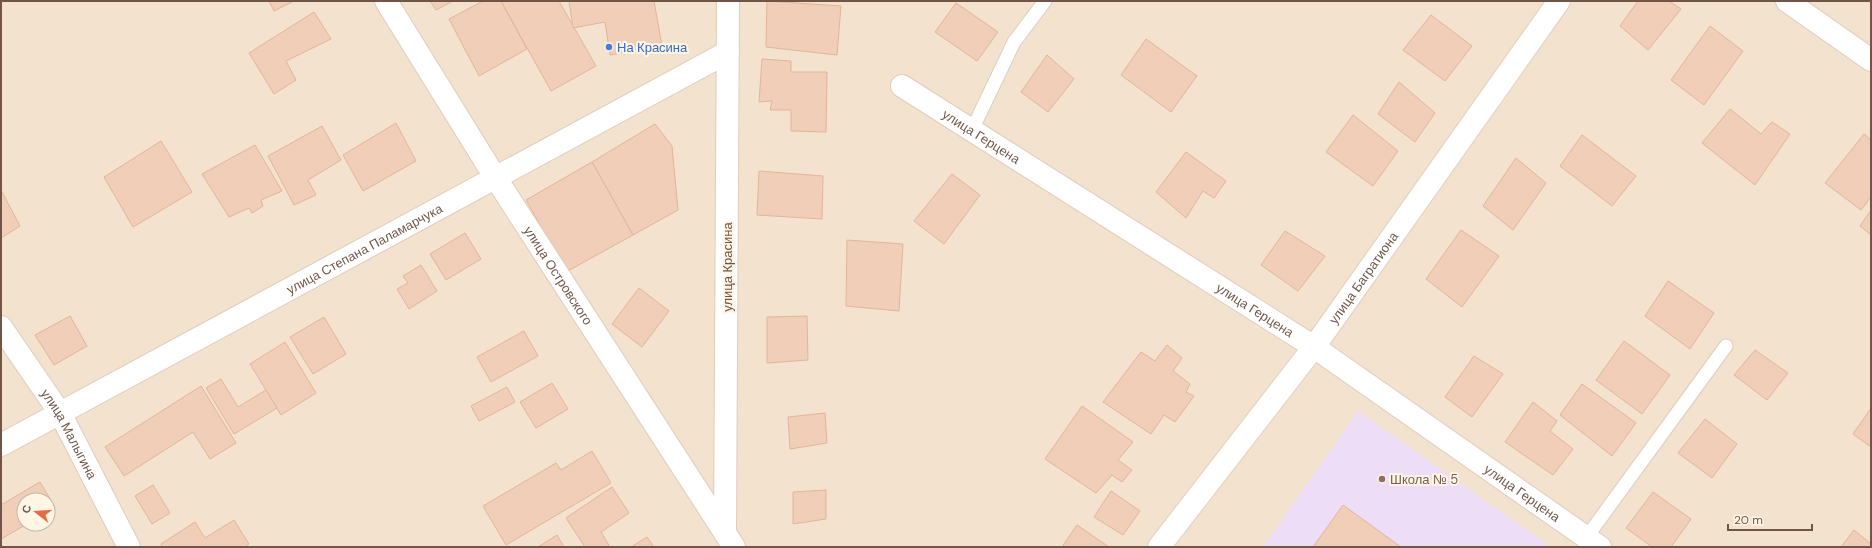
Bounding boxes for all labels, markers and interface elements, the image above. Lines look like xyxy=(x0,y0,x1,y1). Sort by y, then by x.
place label: На Красина xyxy=(617,39,688,56)
marker: На Красина xyxy=(604,42,614,52)
street label: улица Герцена xyxy=(939,106,1024,168)
street label: улица Степана Паламарчука xyxy=(284,200,446,298)
street label: улица Красина xyxy=(719,222,736,312)
street label: улица Островского xyxy=(520,223,596,328)
street label: улица Багратиона xyxy=(1325,228,1402,327)
street label: улица Герцена xyxy=(1213,279,1298,341)
street label: улица Малыгина xyxy=(37,386,101,483)
street label: улица Герцена xyxy=(1481,461,1564,526)
place label: Школа № 5 xyxy=(1390,471,1458,488)
marker: Школа № 5 xyxy=(1377,474,1387,484)
north arrow xyxy=(16,492,56,532)
text: С xyxy=(19,503,34,515)
scale bar xyxy=(1728,506,1812,532)
text: 20 m xyxy=(1734,512,1763,528)

